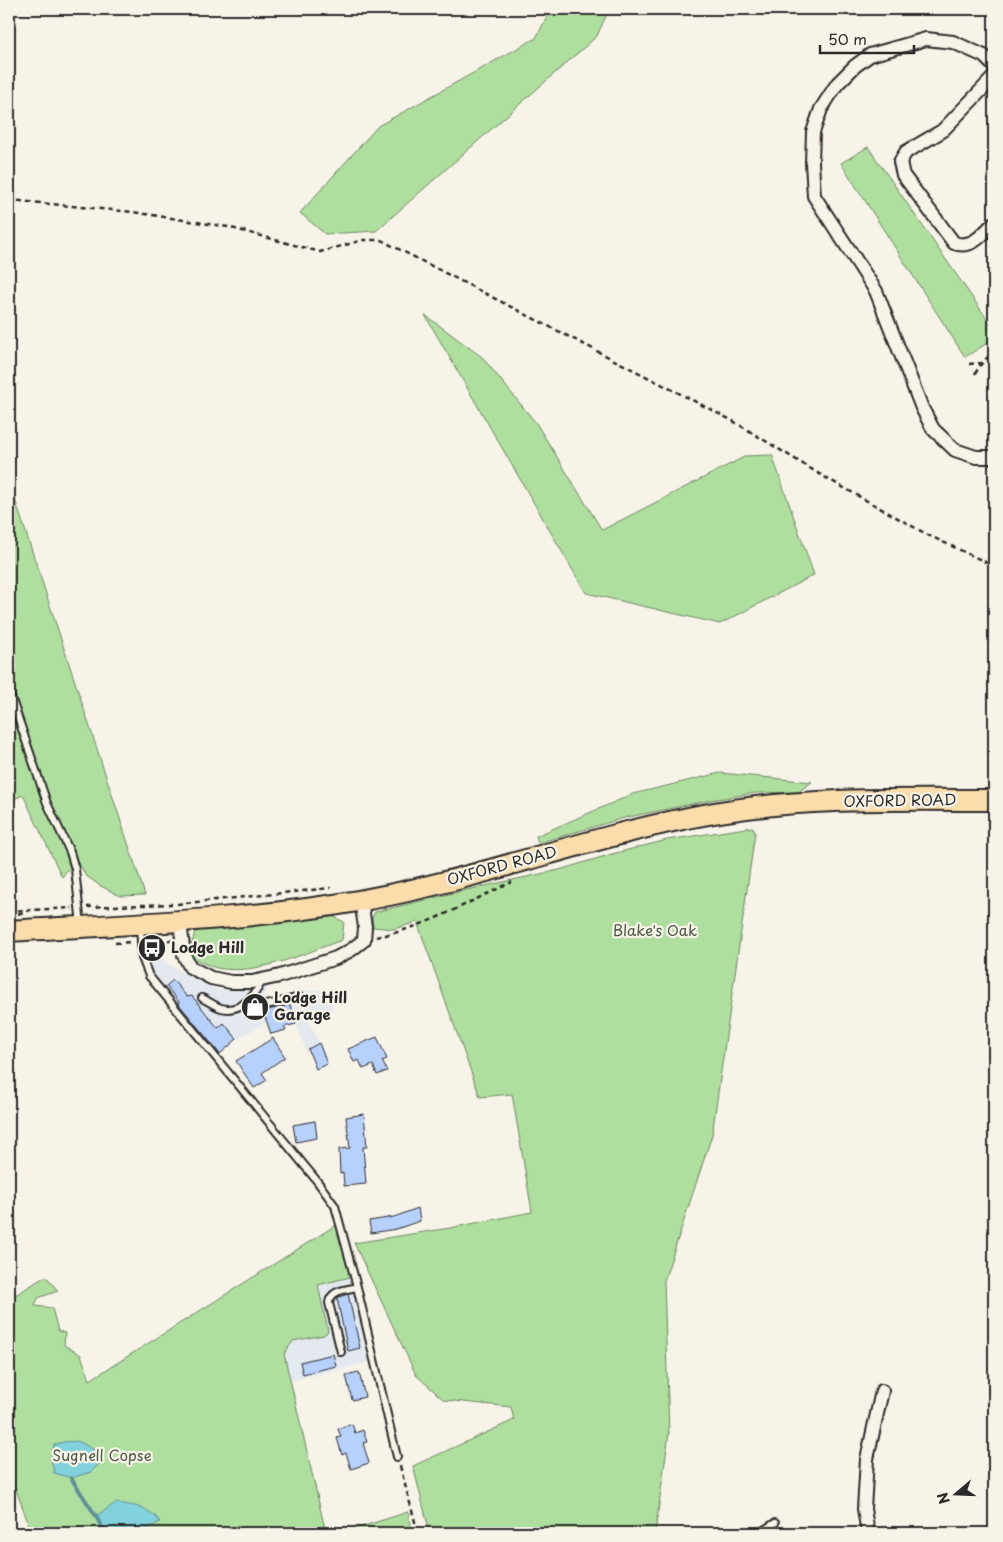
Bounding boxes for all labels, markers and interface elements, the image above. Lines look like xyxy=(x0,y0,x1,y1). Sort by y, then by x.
scale bar xyxy=(820,22,914,54)
text: 50 m xyxy=(828,27,867,50)
street label: OXFORD ROAD xyxy=(843,787,957,812)
street label: OXFORD ROAD xyxy=(444,839,559,890)
park label: Blake's Oak xyxy=(613,918,697,941)
bus stop icon: Lodge Hill xyxy=(137,933,167,963)
place label: Lodge Hill xyxy=(171,935,244,958)
place label: Lodge Hill Garage xyxy=(274,985,347,1025)
shop icon: Lodge Hill Garage xyxy=(240,992,270,1022)
park label: Sugnell Copse xyxy=(52,1443,152,1466)
north arrow xyxy=(930,1470,980,1520)
text: N xyxy=(932,1490,955,1507)

